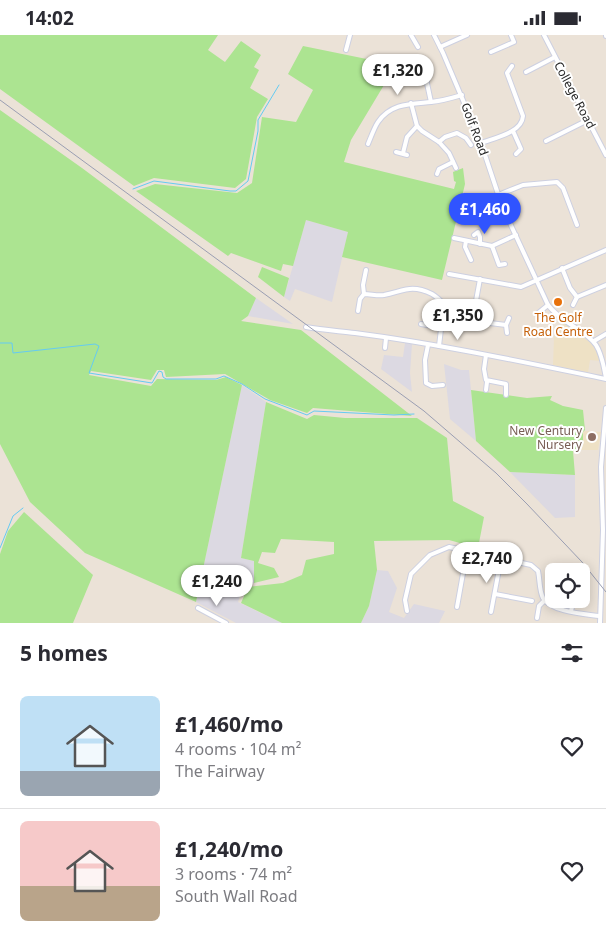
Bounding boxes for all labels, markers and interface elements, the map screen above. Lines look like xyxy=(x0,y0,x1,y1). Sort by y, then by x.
text: 14:02 xyxy=(25,5,74,31)
pin: £1,320 xyxy=(357,53,439,96)
street label: College Road xyxy=(550,58,600,132)
text: £1,320 xyxy=(373,59,423,81)
street label: Golf Road xyxy=(457,100,493,158)
pin: £1,460 xyxy=(444,193,526,235)
text: £1,460 xyxy=(460,198,510,220)
marker: The Golf Road Centre xyxy=(552,296,564,308)
pin: £1,350 xyxy=(417,299,499,341)
text: £1,350 xyxy=(433,304,483,326)
place label: The Golf Road Centre xyxy=(523,309,593,340)
place label: New Century Nursery xyxy=(509,422,583,453)
marker: New Century Nursery xyxy=(586,431,598,443)
pin: £2,740 xyxy=(446,541,528,584)
text: £2,740 xyxy=(462,547,512,569)
map controls xyxy=(545,563,590,608)
button: locate xyxy=(545,563,590,608)
pin: £1,240 xyxy=(176,565,258,607)
text: £1,240 xyxy=(192,570,242,592)
text: 5 homes xyxy=(20,639,108,667)
icon: filters xyxy=(558,639,586,667)
text: £1,460/mo xyxy=(175,710,283,738)
icon: home xyxy=(60,716,120,776)
icon: heart xyxy=(558,732,586,760)
text: 4 rooms · 104 m² xyxy=(175,738,301,760)
text: The Fairway xyxy=(175,760,265,782)
text: £1,240/mo xyxy=(175,835,283,863)
icon: home xyxy=(60,841,120,901)
icon: heart xyxy=(558,857,586,885)
text: 3 rooms · 74 m² xyxy=(175,863,292,885)
text: South Wall Road xyxy=(175,885,298,907)

